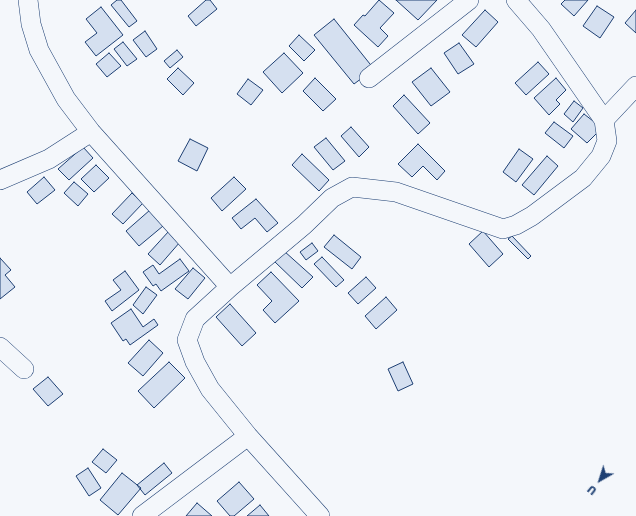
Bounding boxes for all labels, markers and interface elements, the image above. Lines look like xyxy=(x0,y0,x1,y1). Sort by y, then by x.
north arrow xyxy=(580,460,620,500)
text: U xyxy=(585,482,599,497)

